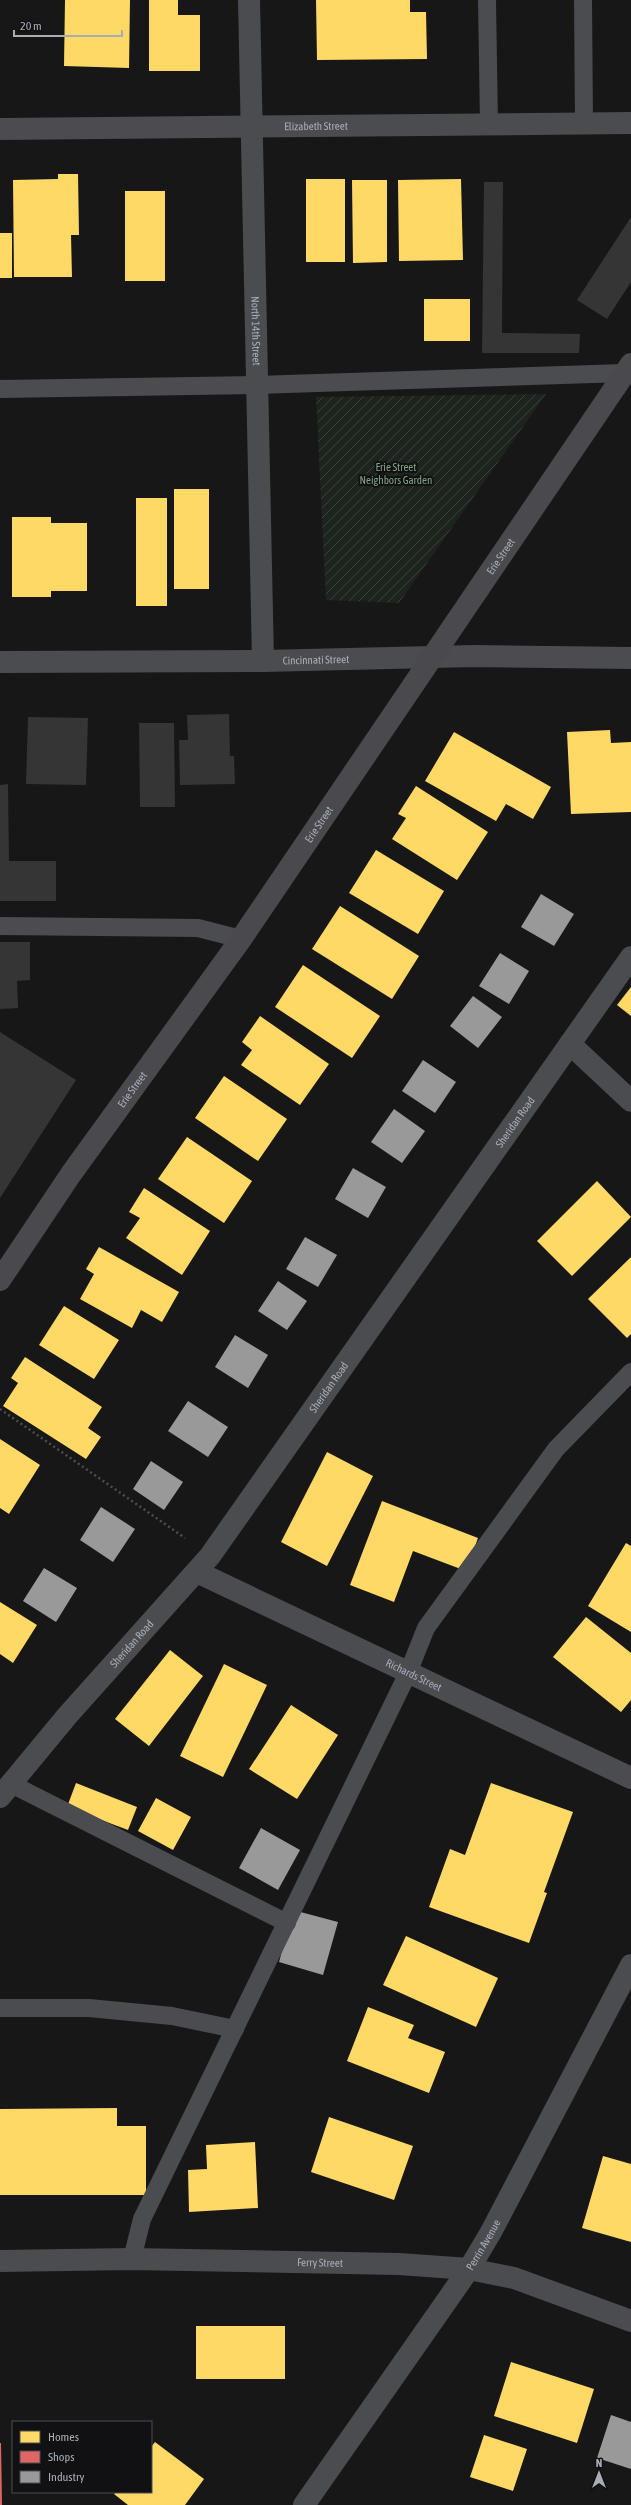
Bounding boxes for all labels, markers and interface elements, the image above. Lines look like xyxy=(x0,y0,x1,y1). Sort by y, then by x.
scale bar xyxy=(14,12,122,38)
text: 20 m xyxy=(20,19,42,33)
street label: Elizabeth Street xyxy=(284,120,348,132)
street label: North 14th Street xyxy=(249,296,263,366)
park label: Erie Street Neighbors Garden xyxy=(360,461,432,486)
street label: Erie Street xyxy=(484,536,517,577)
street label: Cincinnati Street xyxy=(283,653,349,667)
street label: Erie Street xyxy=(302,804,335,845)
street label: Erie Street xyxy=(115,1069,149,1110)
street label: Sheridan Road xyxy=(493,1095,537,1150)
street label: Sheridan Road xyxy=(307,1360,350,1415)
street label: Sheridan Road xyxy=(107,1618,156,1670)
street label: Richards Street xyxy=(384,1656,444,1693)
street label: Perrin Avenue xyxy=(464,2217,503,2272)
street label: Ferry Street xyxy=(297,2256,343,2269)
legend xyxy=(12,2421,152,2493)
text: Homes xyxy=(48,2430,79,2444)
text: Shops xyxy=(48,2450,74,2464)
north arrow xyxy=(579,2453,619,2493)
text: N xyxy=(596,2457,602,2469)
text: Industry xyxy=(48,2470,85,2484)

